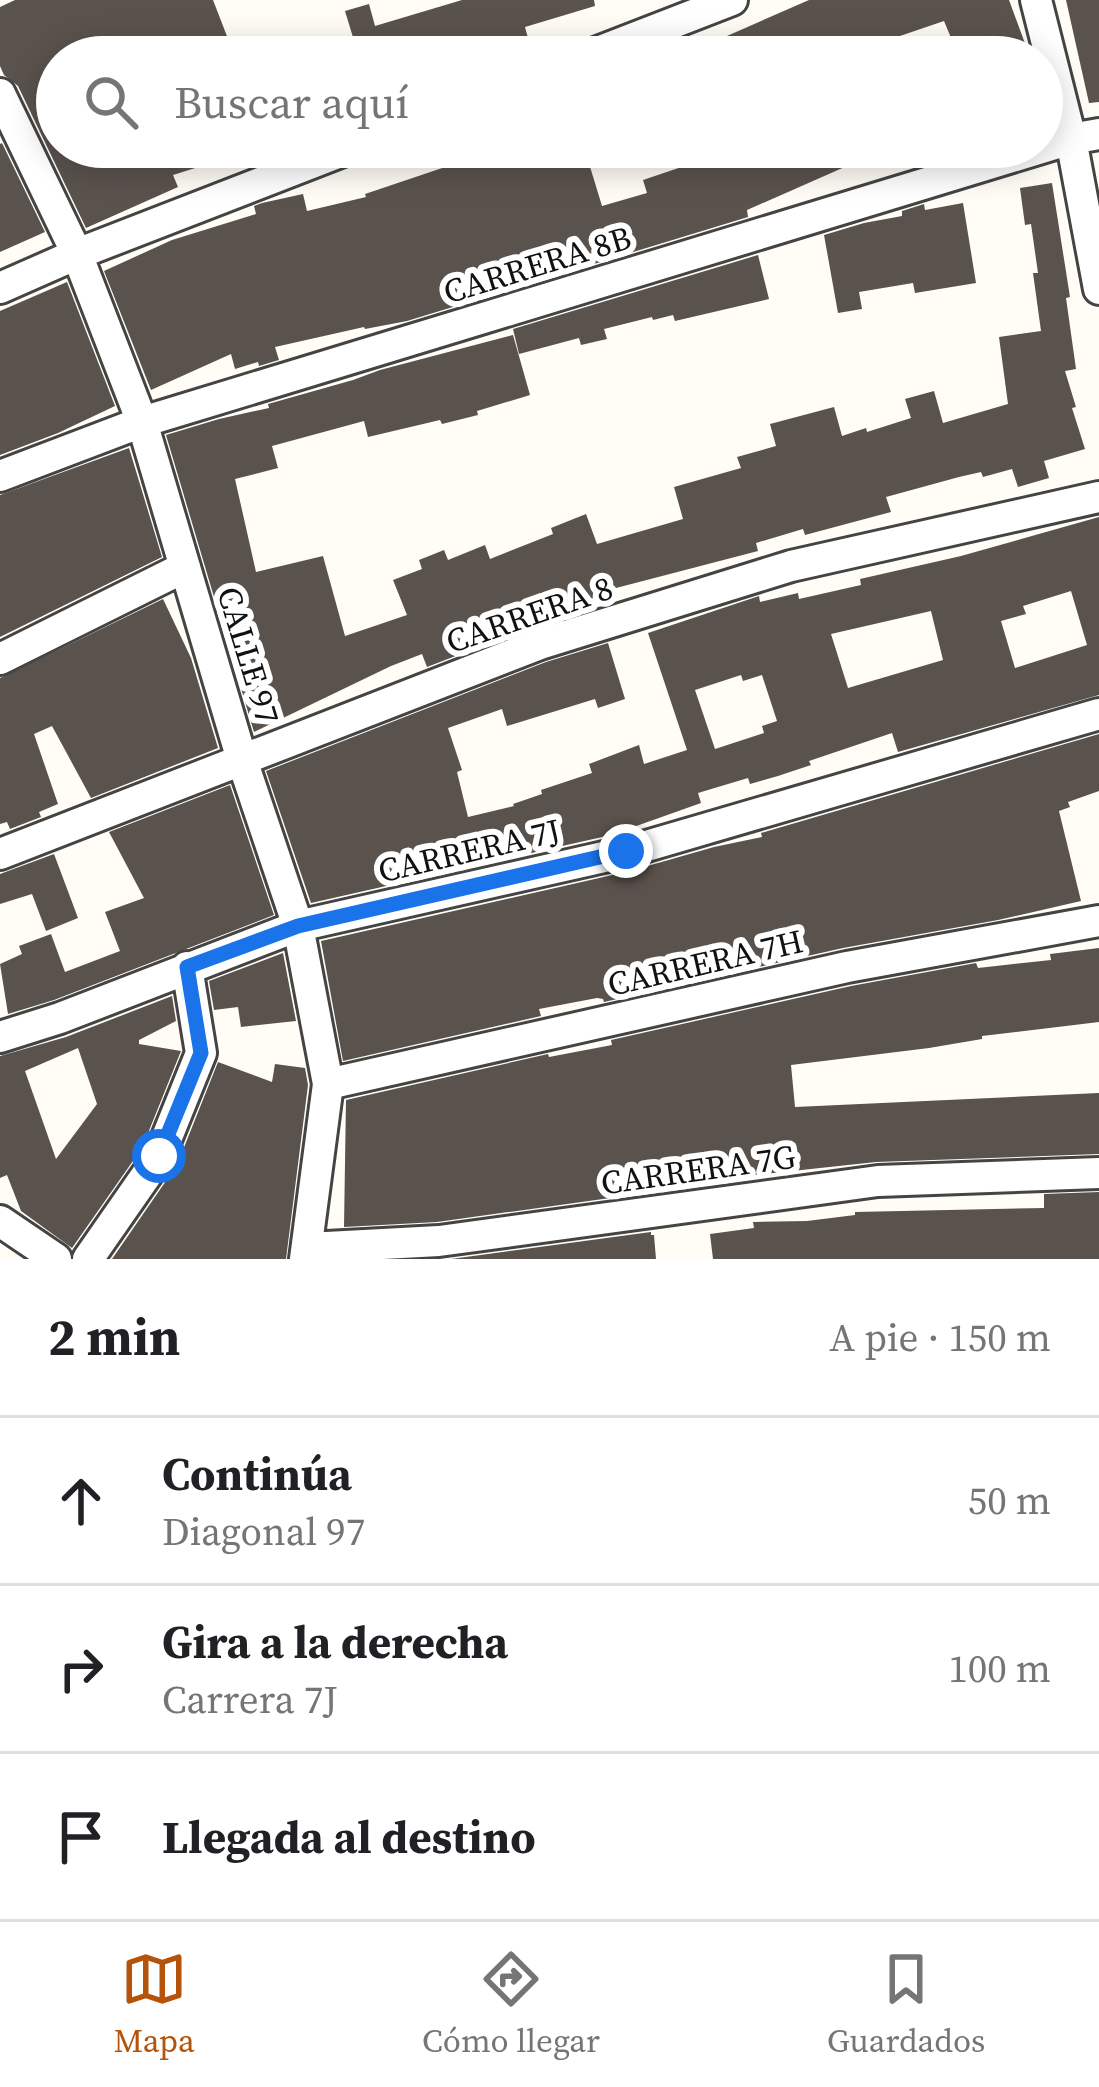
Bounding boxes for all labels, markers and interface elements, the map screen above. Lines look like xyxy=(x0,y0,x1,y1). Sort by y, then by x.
search box xyxy=(36,36,1063,168)
icon: search xyxy=(78,69,144,135)
text: Buscar aquí xyxy=(174,71,409,133)
street label: CARRERA 8B xyxy=(438,215,636,314)
street label: CARRERA 8 xyxy=(440,565,618,664)
street label: CALLE 97 xyxy=(206,581,291,729)
street label: CARRERA 7J xyxy=(374,808,565,893)
route end xyxy=(599,824,653,878)
street label: CARRERA 7H xyxy=(603,918,807,1007)
route start xyxy=(132,1129,186,1183)
street label: CARRERA 7G xyxy=(598,1134,799,1205)
text: 2 min xyxy=(48,1302,180,1372)
text: A pie · 150 m xyxy=(829,1311,1051,1364)
text: Continúa xyxy=(162,1443,352,1505)
icon: ahead xyxy=(48,1468,114,1534)
text: 50 m xyxy=(968,1474,1051,1527)
text: Diagonal 97 xyxy=(162,1505,365,1558)
text: Gira a la derecha xyxy=(162,1611,508,1673)
icon: right xyxy=(48,1636,114,1702)
text: 100 m xyxy=(948,1642,1051,1695)
text: Carrera 7J xyxy=(162,1673,338,1726)
icon: arrive xyxy=(48,1804,114,1870)
text: Llegada al destino xyxy=(162,1806,536,1868)
tab: Mapa xyxy=(114,1946,195,2063)
tab: Cómo llegar xyxy=(422,1946,600,2063)
tab: Guardados xyxy=(827,1946,985,2063)

